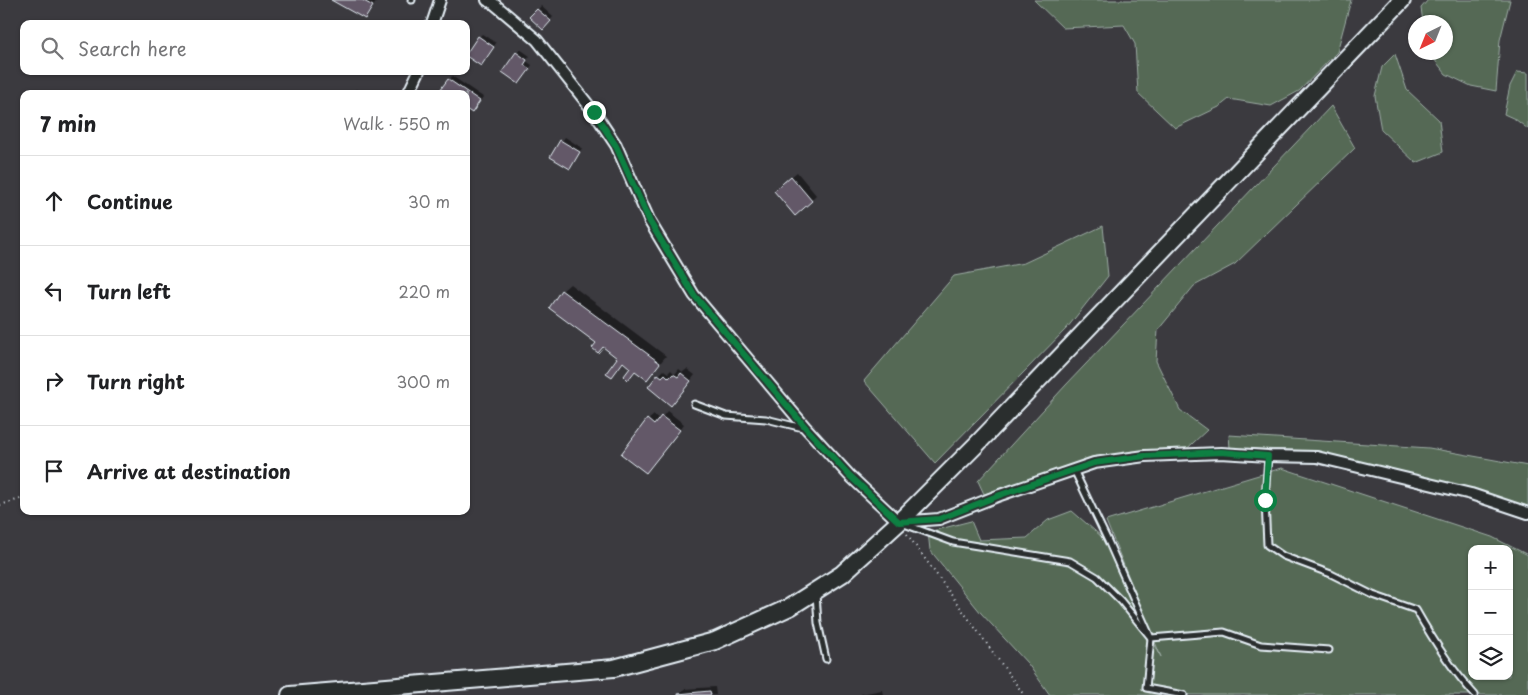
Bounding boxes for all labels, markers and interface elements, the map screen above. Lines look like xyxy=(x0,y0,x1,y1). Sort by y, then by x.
north arrow xyxy=(1408,15,1453,60)
search box xyxy=(20,20,470,75)
icon: search xyxy=(38,34,66,62)
text: Search here xyxy=(78,34,187,62)
route end xyxy=(583,101,606,124)
text: 7 min xyxy=(40,107,96,139)
text: Walk · 550 m xyxy=(343,111,450,135)
icon: ahead xyxy=(40,187,68,215)
text: Continue xyxy=(87,187,173,215)
text: 30 m xyxy=(408,189,450,213)
icon: left xyxy=(40,277,68,305)
text: Turn left xyxy=(87,277,171,305)
text: 220 m xyxy=(399,279,450,303)
icon: right xyxy=(40,367,68,395)
text: Turn right xyxy=(87,367,185,395)
text: 300 m xyxy=(396,369,450,393)
icon: arrive xyxy=(40,457,68,485)
text: Arrive at destination xyxy=(87,457,291,485)
route start xyxy=(1254,489,1277,512)
map controls xyxy=(1468,545,1513,680)
button: + xyxy=(1468,545,1513,590)
button: − xyxy=(1468,590,1513,635)
button: layers xyxy=(1468,635,1513,680)

